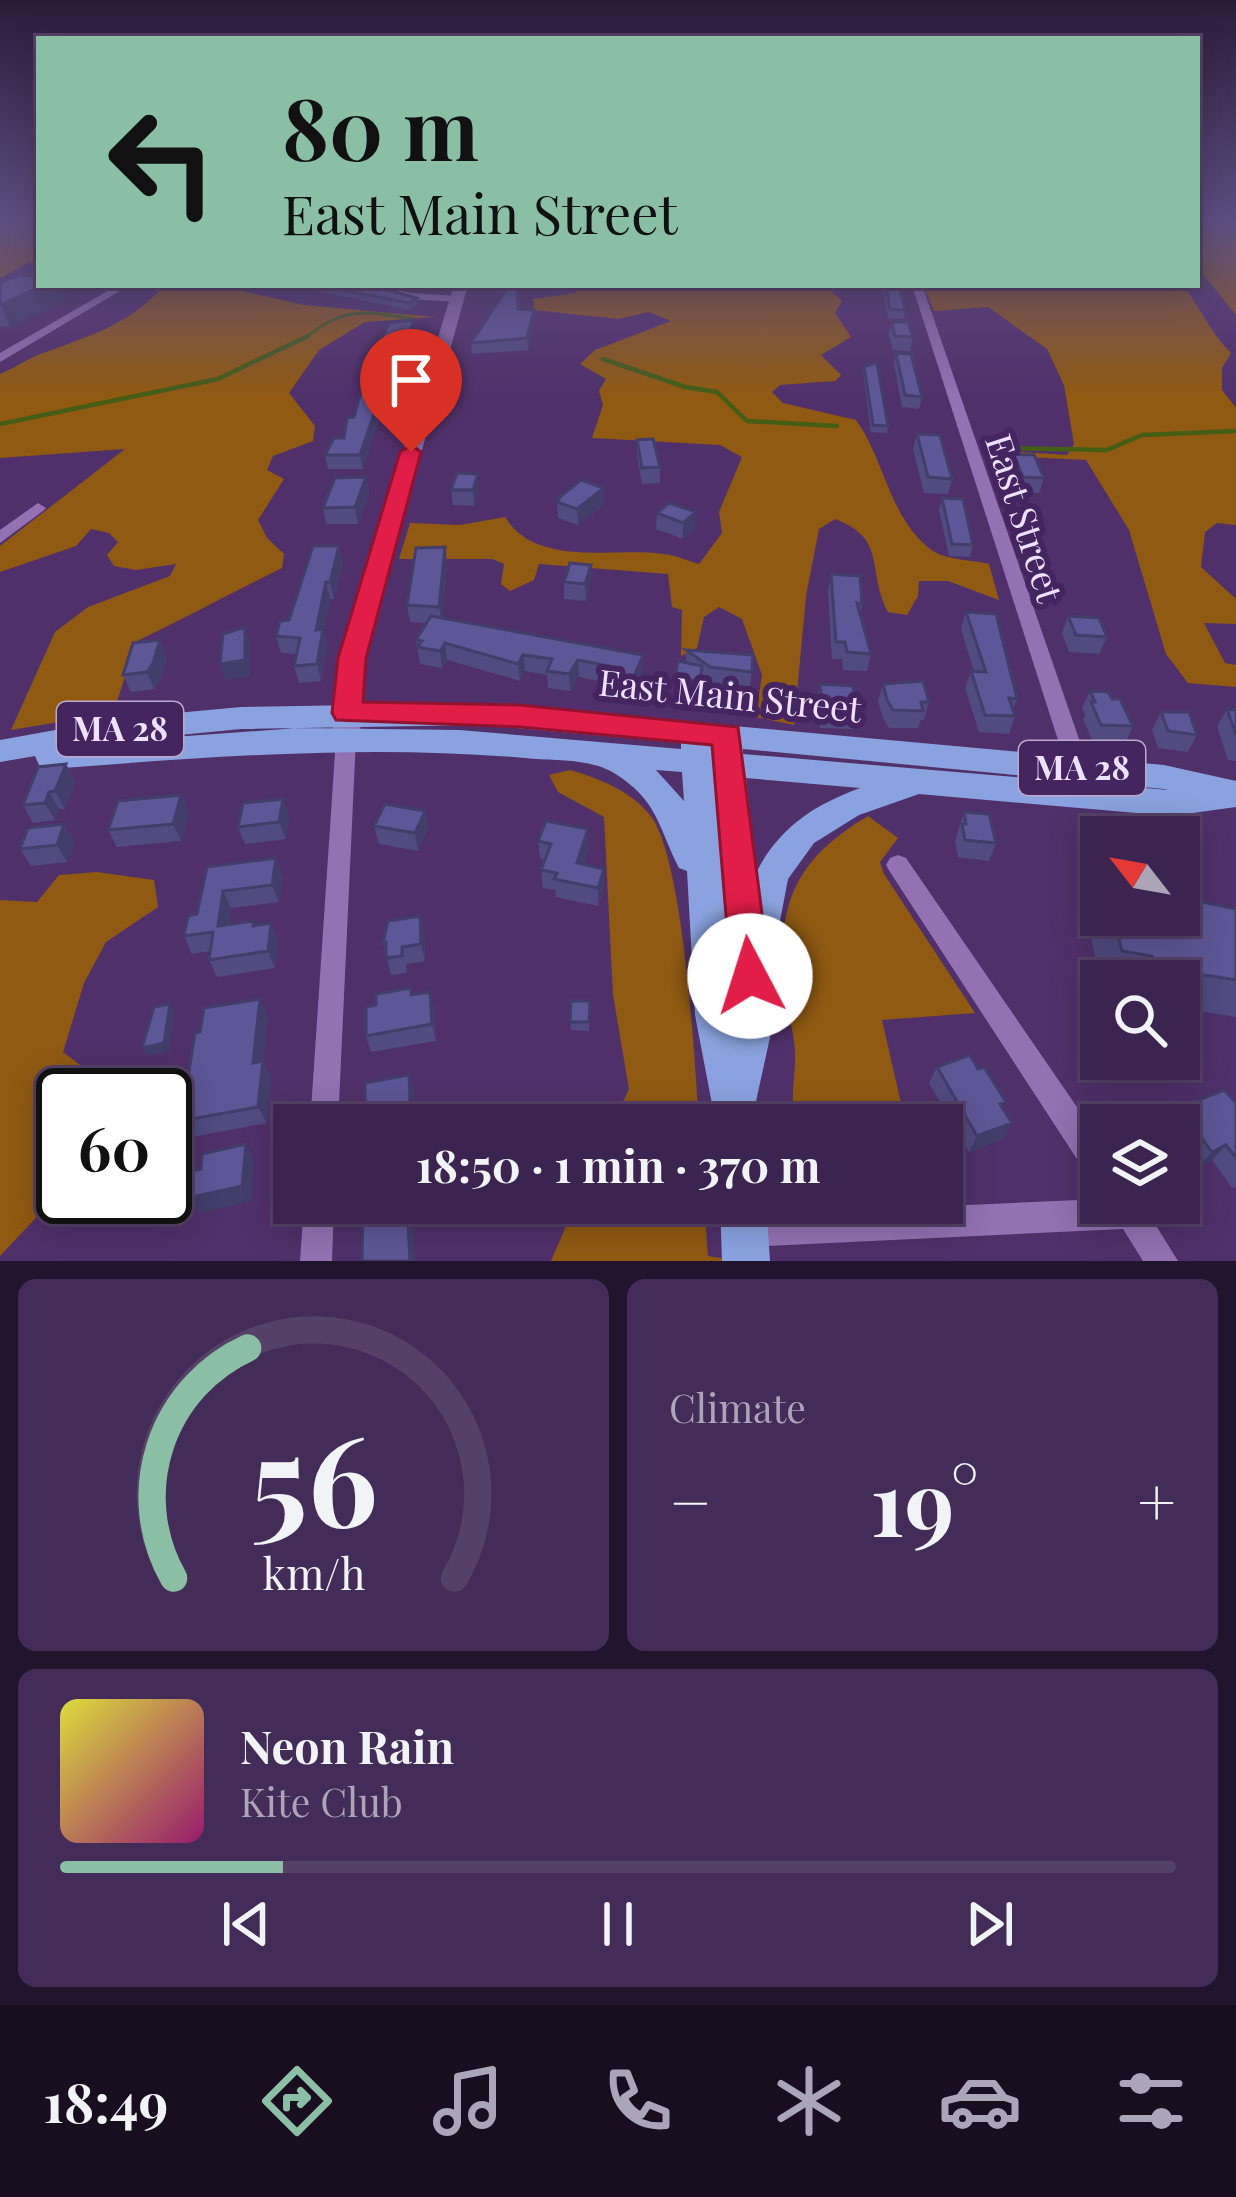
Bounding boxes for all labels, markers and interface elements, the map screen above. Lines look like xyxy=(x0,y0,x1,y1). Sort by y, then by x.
text: 80 m xyxy=(282,70,479,182)
icon: left xyxy=(84,84,240,240)
text: East Main Street xyxy=(282,177,678,249)
pin xyxy=(360,329,462,452)
icon: arrive xyxy=(378,347,444,413)
street label: East Street xyxy=(976,427,1076,609)
street label: East Main Street xyxy=(597,656,865,732)
road number: MA 28 xyxy=(57,702,183,756)
road number: MA 28 xyxy=(1019,741,1145,795)
north arrow xyxy=(1080,816,1200,936)
map controls xyxy=(1080,816,1200,1224)
position arrow xyxy=(687,913,813,1039)
button: search xyxy=(1080,960,1200,1080)
speed limit sign: 60 xyxy=(36,1068,192,1224)
button: layers xyxy=(1080,1104,1200,1224)
text: 18:50 · 1 min · 370 m xyxy=(416,1134,820,1194)
text: Climate xyxy=(669,1381,806,1433)
text: 56 xyxy=(250,1392,377,1558)
text: 19° xyxy=(870,1440,979,1560)
text: − xyxy=(669,1456,712,1544)
text: + xyxy=(1137,1456,1176,1544)
text: km/h xyxy=(262,1544,365,1601)
text: Neon Rain xyxy=(240,1715,454,1775)
text: Kite Club xyxy=(240,1775,403,1827)
icon: previous xyxy=(213,1891,279,1957)
icon: pause xyxy=(585,1891,651,1957)
icon: next xyxy=(957,1891,1023,1957)
icon: directions xyxy=(255,2059,339,2143)
icon: music xyxy=(426,2059,510,2143)
icon: phone xyxy=(596,2059,680,2143)
icon: climate xyxy=(767,2059,851,2143)
icon: car xyxy=(938,2059,1022,2143)
icon: filters xyxy=(1109,2059,1193,2143)
text: 18:49 xyxy=(43,2065,168,2137)

